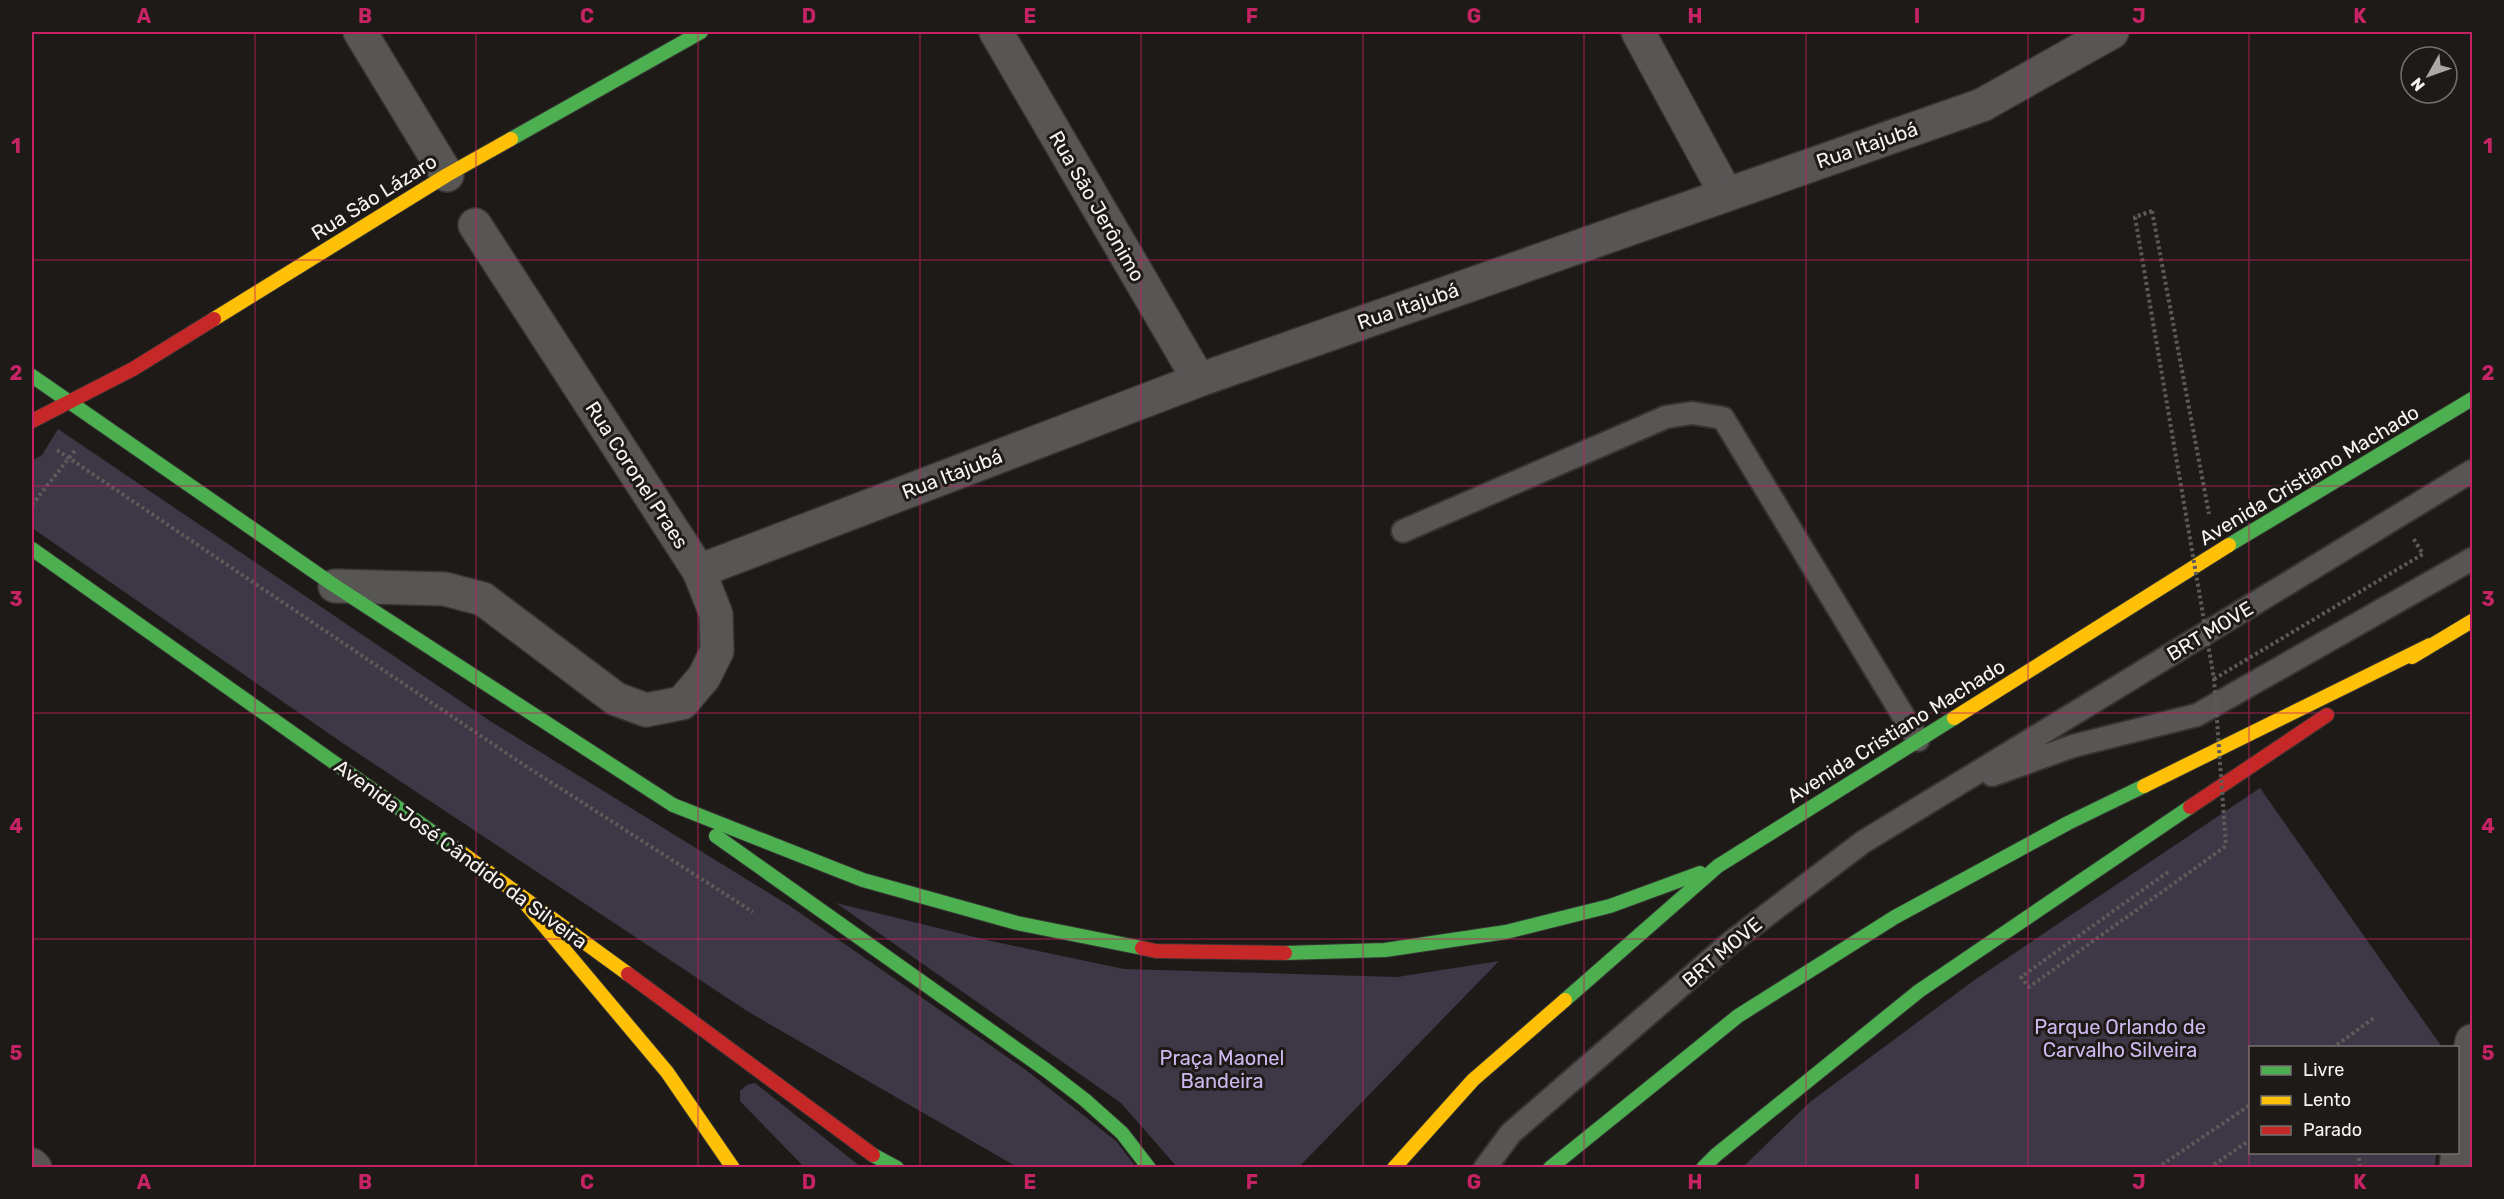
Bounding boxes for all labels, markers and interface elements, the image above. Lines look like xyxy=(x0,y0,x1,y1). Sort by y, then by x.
text: A xyxy=(137,4,152,28)
text: B xyxy=(358,4,372,28)
text: C xyxy=(580,4,594,28)
text: D xyxy=(802,4,816,28)
text: E xyxy=(1024,4,1036,28)
text: F xyxy=(1246,4,1258,28)
text: G xyxy=(1467,4,1481,28)
text: H xyxy=(1688,4,1702,28)
text: I xyxy=(1914,4,1920,28)
text: J xyxy=(2132,4,2146,28)
text: K xyxy=(2353,4,2367,28)
north arrow xyxy=(2399,45,2459,105)
text: N xyxy=(2407,74,2429,95)
street label: Rua Itajubá xyxy=(1813,116,1921,174)
street label: Rua São Jerônimo xyxy=(1044,126,1150,286)
text: 1 xyxy=(11,134,21,158)
text: 1 xyxy=(2483,134,2493,158)
street label: Rua São Lázaro xyxy=(307,149,441,245)
street label: Rua Itajubá xyxy=(1354,277,1462,335)
text: 2 xyxy=(10,361,23,385)
text: 2 xyxy=(2482,361,2495,385)
street label: Rua Coronel Praes xyxy=(580,397,694,553)
street label: Avenida Cristiano Machado xyxy=(2195,400,2423,550)
street label: Rua Itajubá xyxy=(898,444,1006,504)
text: 3 xyxy=(9,587,23,611)
text: 3 xyxy=(2481,587,2495,611)
street label: BRT MOVE xyxy=(2162,596,2258,666)
street label: Avenida Cristiano Machado xyxy=(1783,654,2009,808)
street label: Avenida José Cândido da Silveira xyxy=(330,754,592,954)
text: 4 xyxy=(9,814,23,838)
text: 4 xyxy=(2481,814,2495,838)
street label: BRT MOVE xyxy=(1677,912,1767,992)
park label: Parque Orlando de Carvalho Silveira xyxy=(2034,1015,2206,1062)
text: 5 xyxy=(10,1041,23,1065)
text: 5 xyxy=(2482,1041,2495,1065)
park label: Praça Maonel Bandeira xyxy=(1160,1046,1284,1093)
legend xyxy=(2249,1046,2459,1154)
text: Livre xyxy=(2303,1059,2344,1081)
text: Lento xyxy=(2303,1089,2351,1111)
text: Parado xyxy=(2303,1119,2362,1141)
text: A xyxy=(137,1170,152,1194)
text: B xyxy=(358,1170,372,1194)
text: C xyxy=(580,1170,594,1194)
text: D xyxy=(802,1170,816,1194)
text: E xyxy=(1024,1170,1036,1194)
text: F xyxy=(1246,1170,1258,1194)
text: G xyxy=(1467,1170,1481,1194)
text: H xyxy=(1688,1170,1702,1194)
text: I xyxy=(1914,1170,1920,1194)
text: J xyxy=(2132,1170,2146,1194)
text: K xyxy=(2353,1170,2367,1194)

